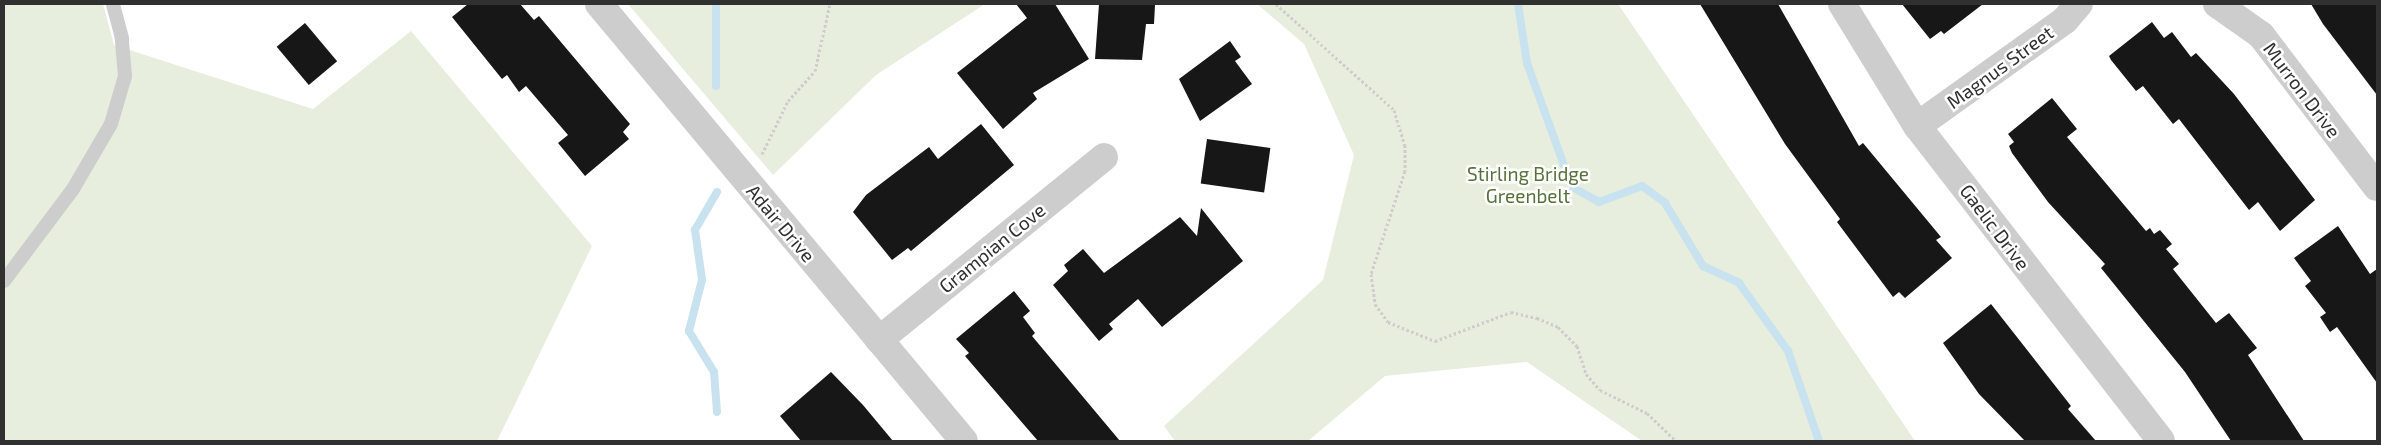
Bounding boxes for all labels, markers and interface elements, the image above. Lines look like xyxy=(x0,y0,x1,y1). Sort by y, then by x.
street label: Magnus Street xyxy=(1942,21,2058,113)
street label: Murron Drive xyxy=(2259,38,2345,142)
park label: Stirling Bridge Greenbelt xyxy=(1467,163,1589,207)
street label: Adair Drive xyxy=(742,179,820,267)
street label: Gaelic Drive xyxy=(1955,180,2035,274)
street label: Grampian Cove xyxy=(934,198,1050,298)

